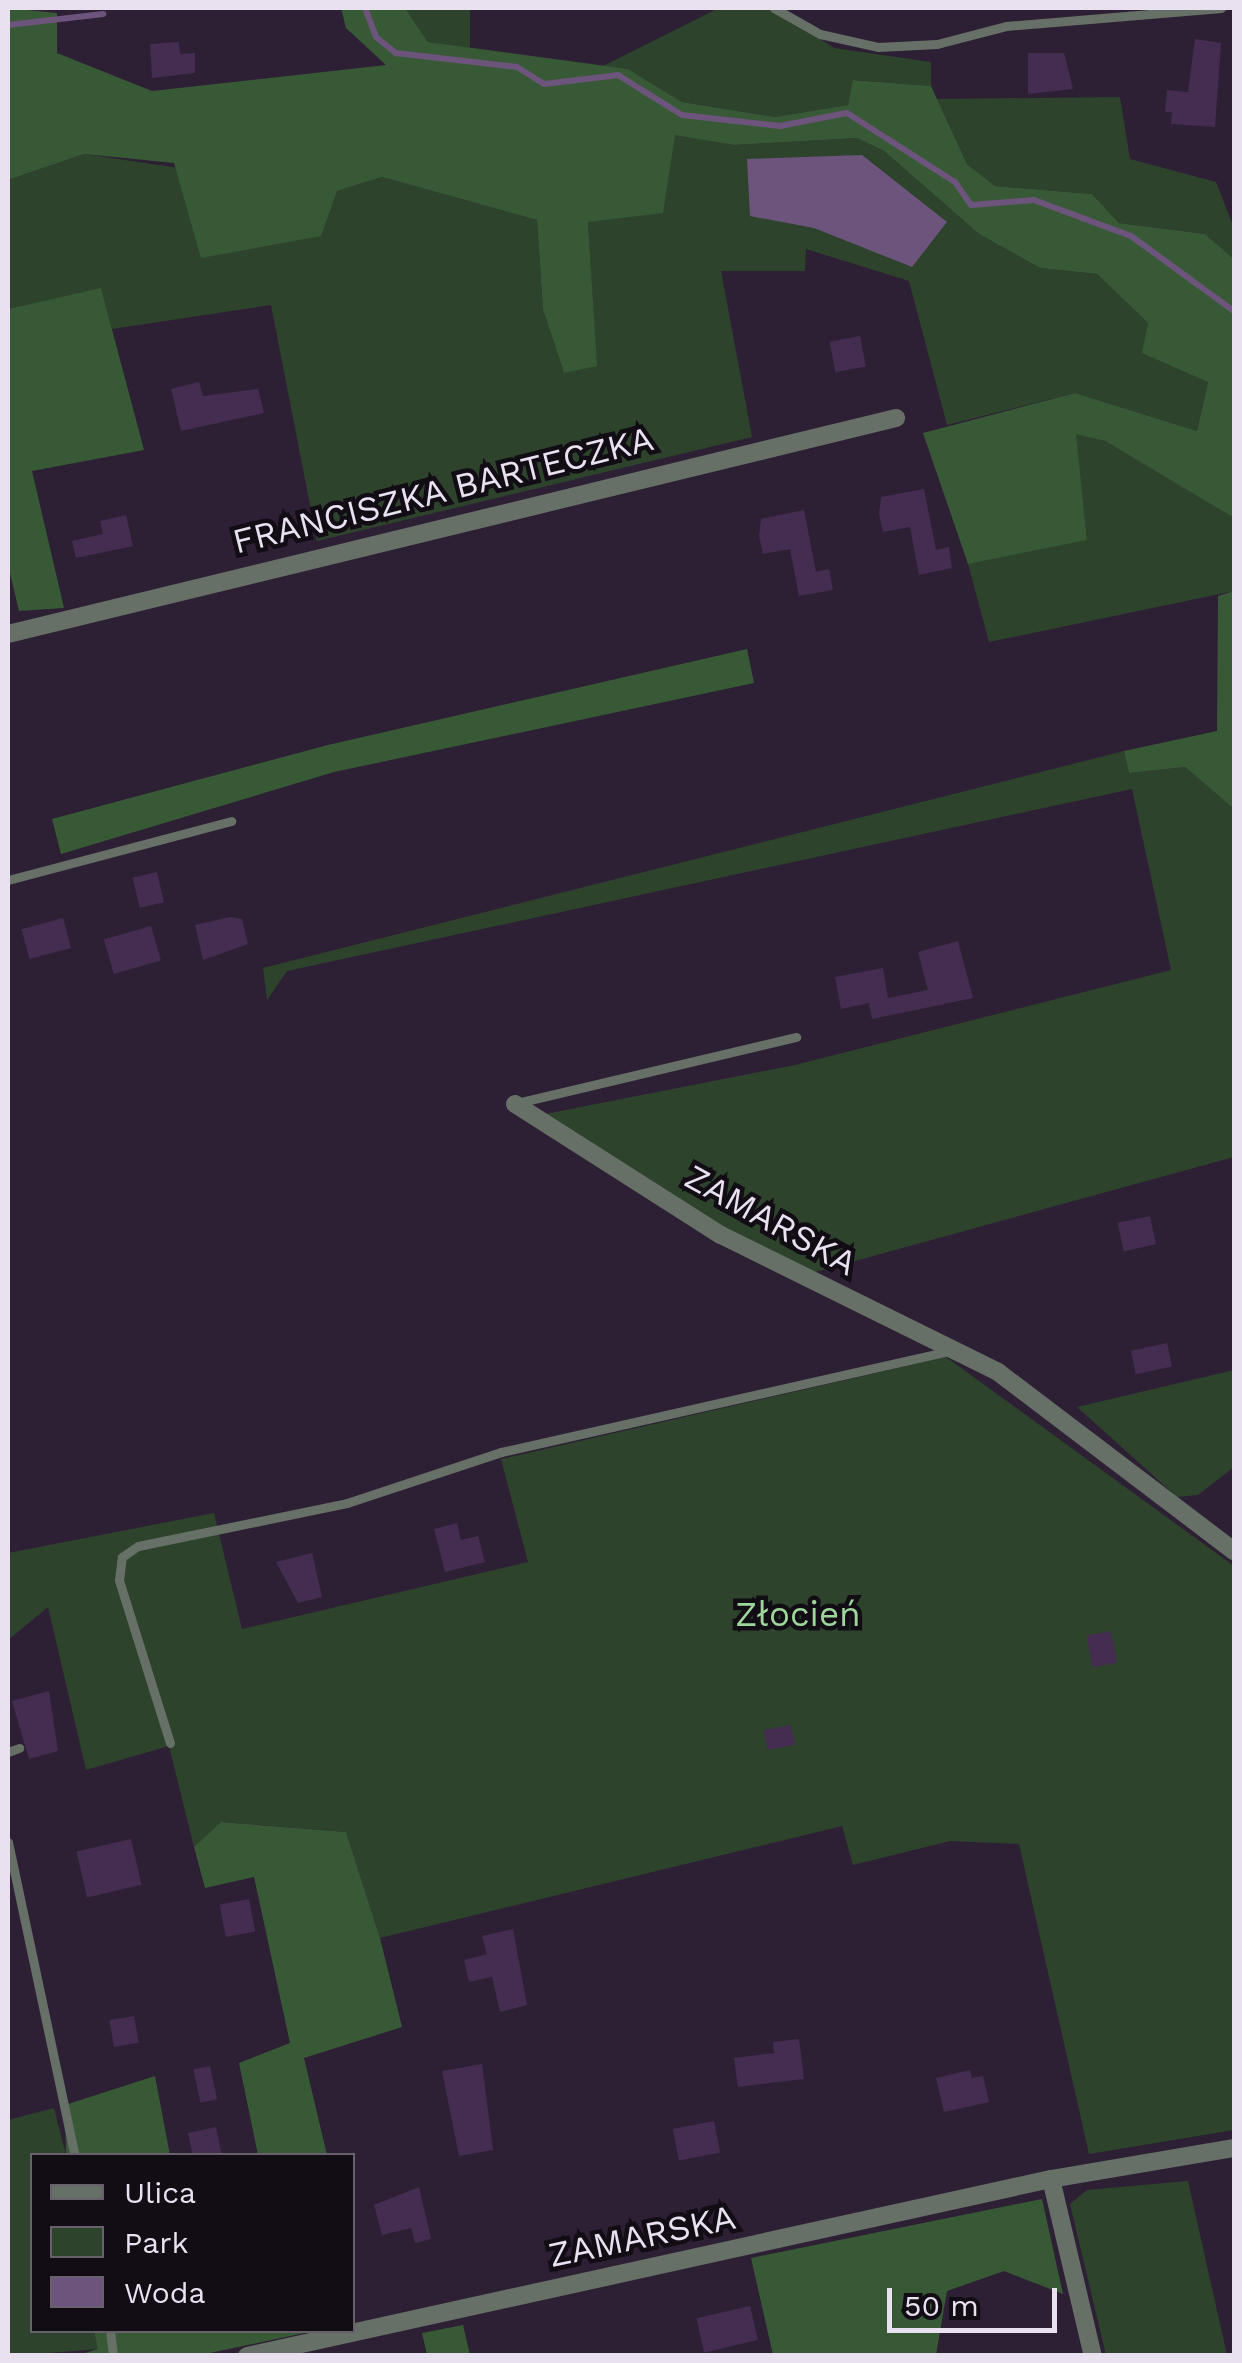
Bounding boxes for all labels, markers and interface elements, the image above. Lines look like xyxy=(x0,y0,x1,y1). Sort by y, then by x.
street label: FRANCISZKA BARTECZKA xyxy=(228,417,658,563)
street label: ZAMARSKA xyxy=(678,1156,864,1284)
park label: Złocień xyxy=(735,1593,861,1635)
legend xyxy=(30,2153,355,2333)
text: Ulica xyxy=(124,2175,196,2210)
street label: ZAMARSKA xyxy=(545,2196,739,2276)
text: Park xyxy=(124,2225,189,2260)
scale bar xyxy=(892,2268,1062,2330)
text: Woda xyxy=(124,2275,206,2310)
text: 50 m xyxy=(904,2288,979,2323)

